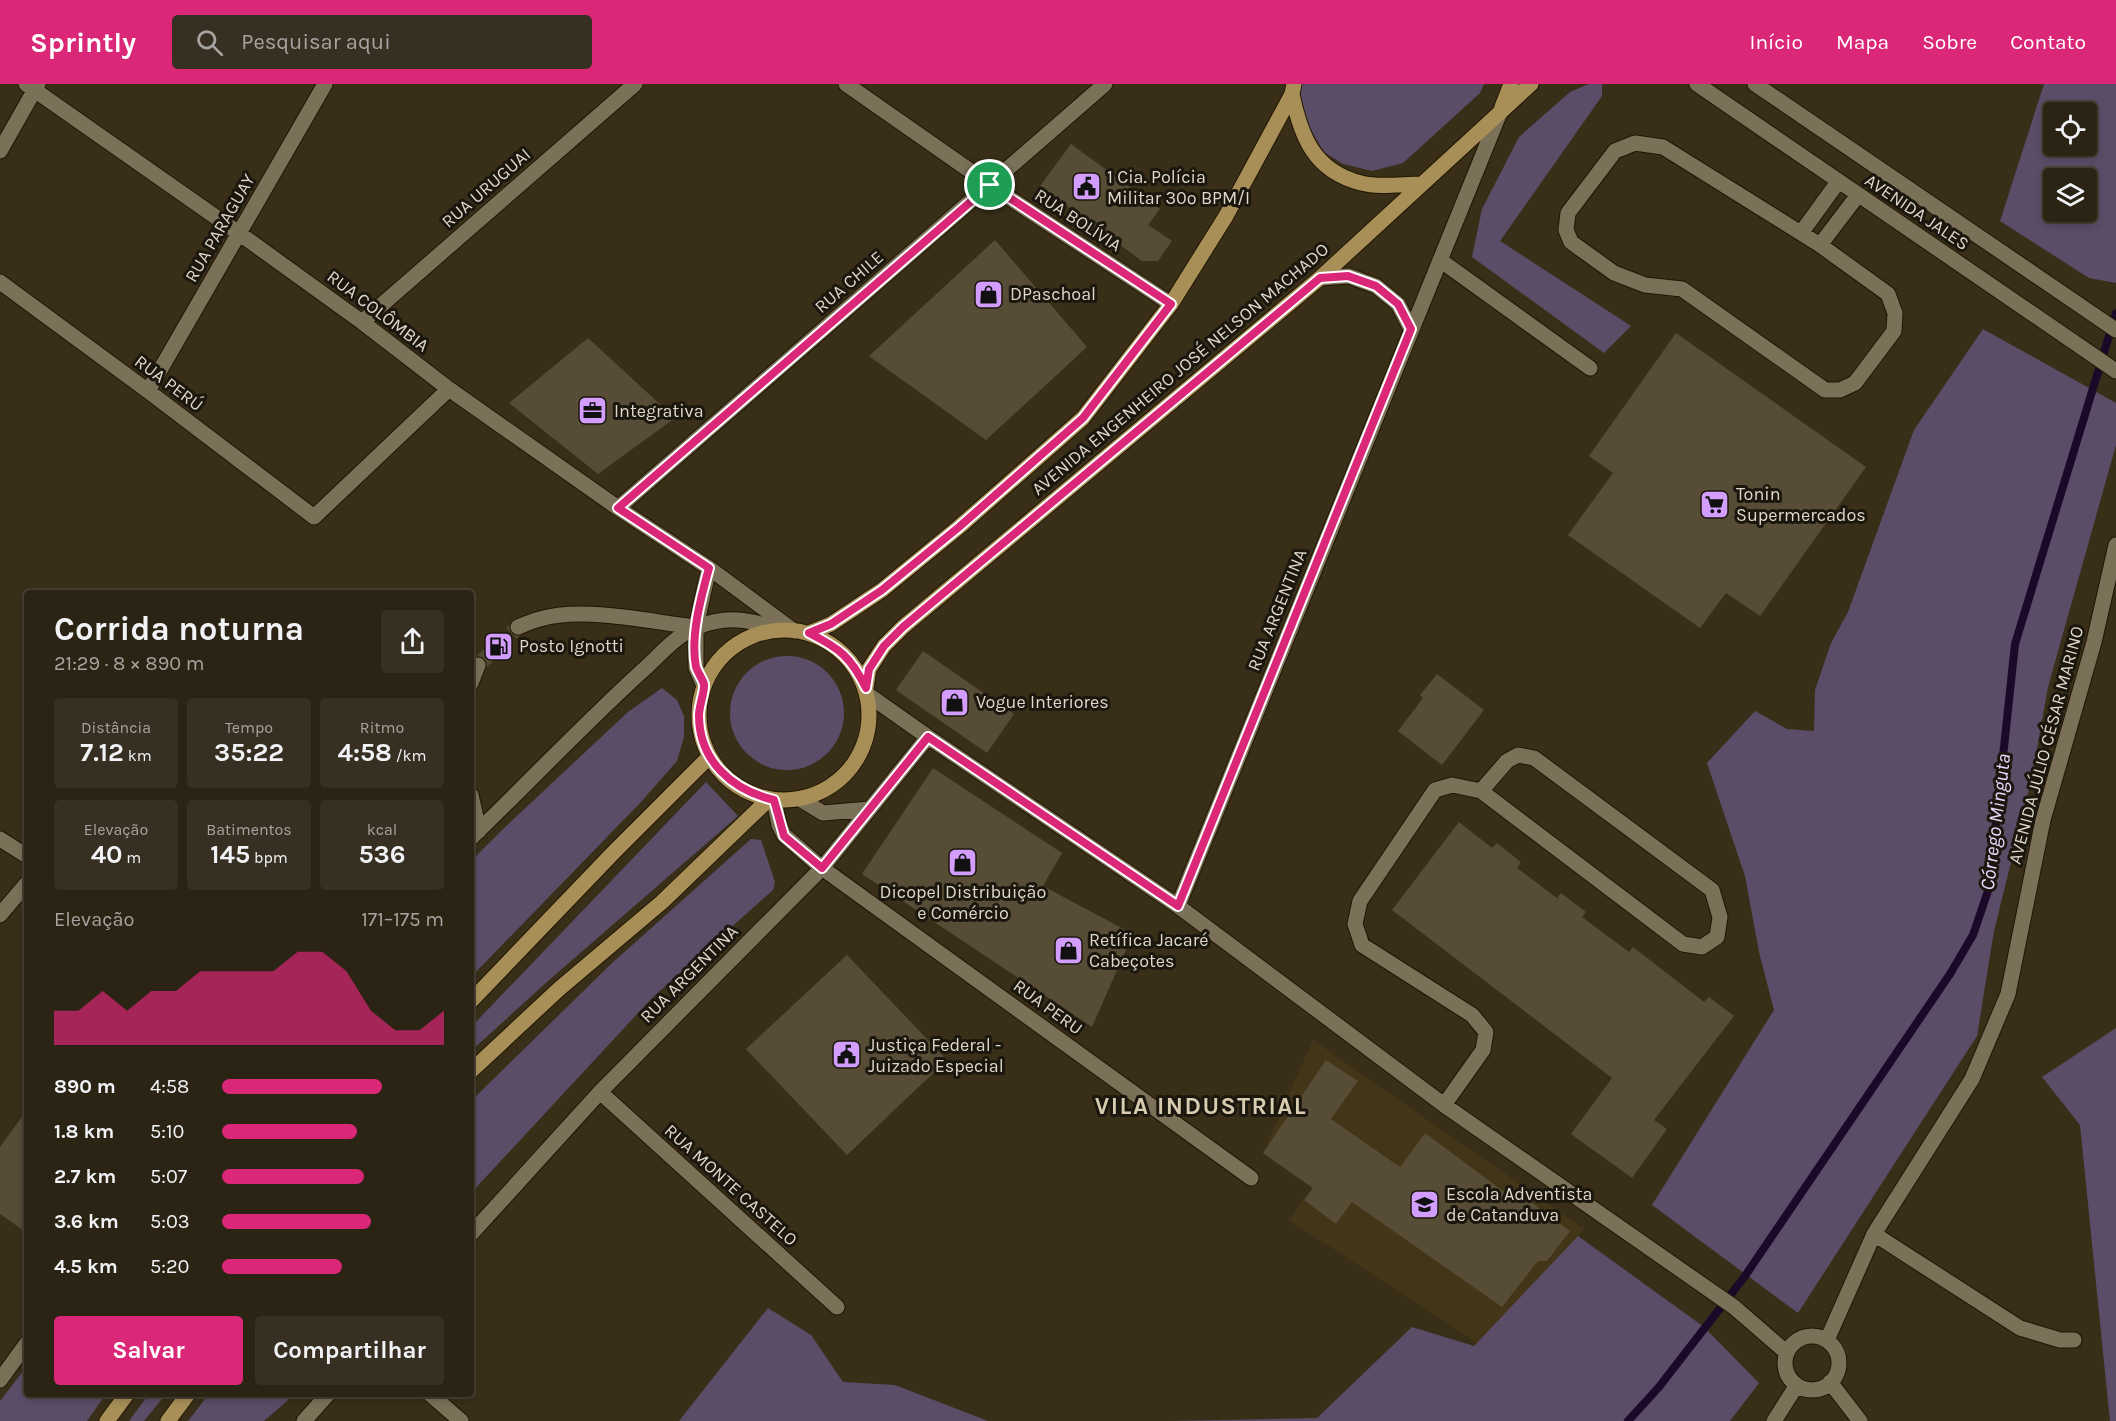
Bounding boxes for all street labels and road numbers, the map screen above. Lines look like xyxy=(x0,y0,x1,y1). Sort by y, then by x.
street label: RUA URUGUAI xyxy=(437,143,535,233)
street label: AVENIDA JALES xyxy=(1861,169,1973,255)
street label: RUA PARAGUAY xyxy=(180,170,260,286)
street label: RUA BOLÍVIA xyxy=(1030,183,1126,256)
street label: AVENIDA ENGENHEIRO JOSÉ NELSON MACHADO xyxy=(1026,237,1333,500)
street label: RUA CHILE xyxy=(810,246,888,318)
street label: RUA COLÔMBIA xyxy=(323,266,433,356)
street label: RUA PERÚ xyxy=(130,349,208,416)
street label: RUA ARGENTINA xyxy=(1243,546,1311,674)
street label: AVENIDA JÚLIO CÉSAR MARINO xyxy=(2003,623,2088,866)
street label: RUA ARGENTINA xyxy=(635,920,743,1028)
street label: RUA PERU xyxy=(1009,975,1087,1039)
street label: RUA MONTE CASTELO xyxy=(660,1119,802,1251)

